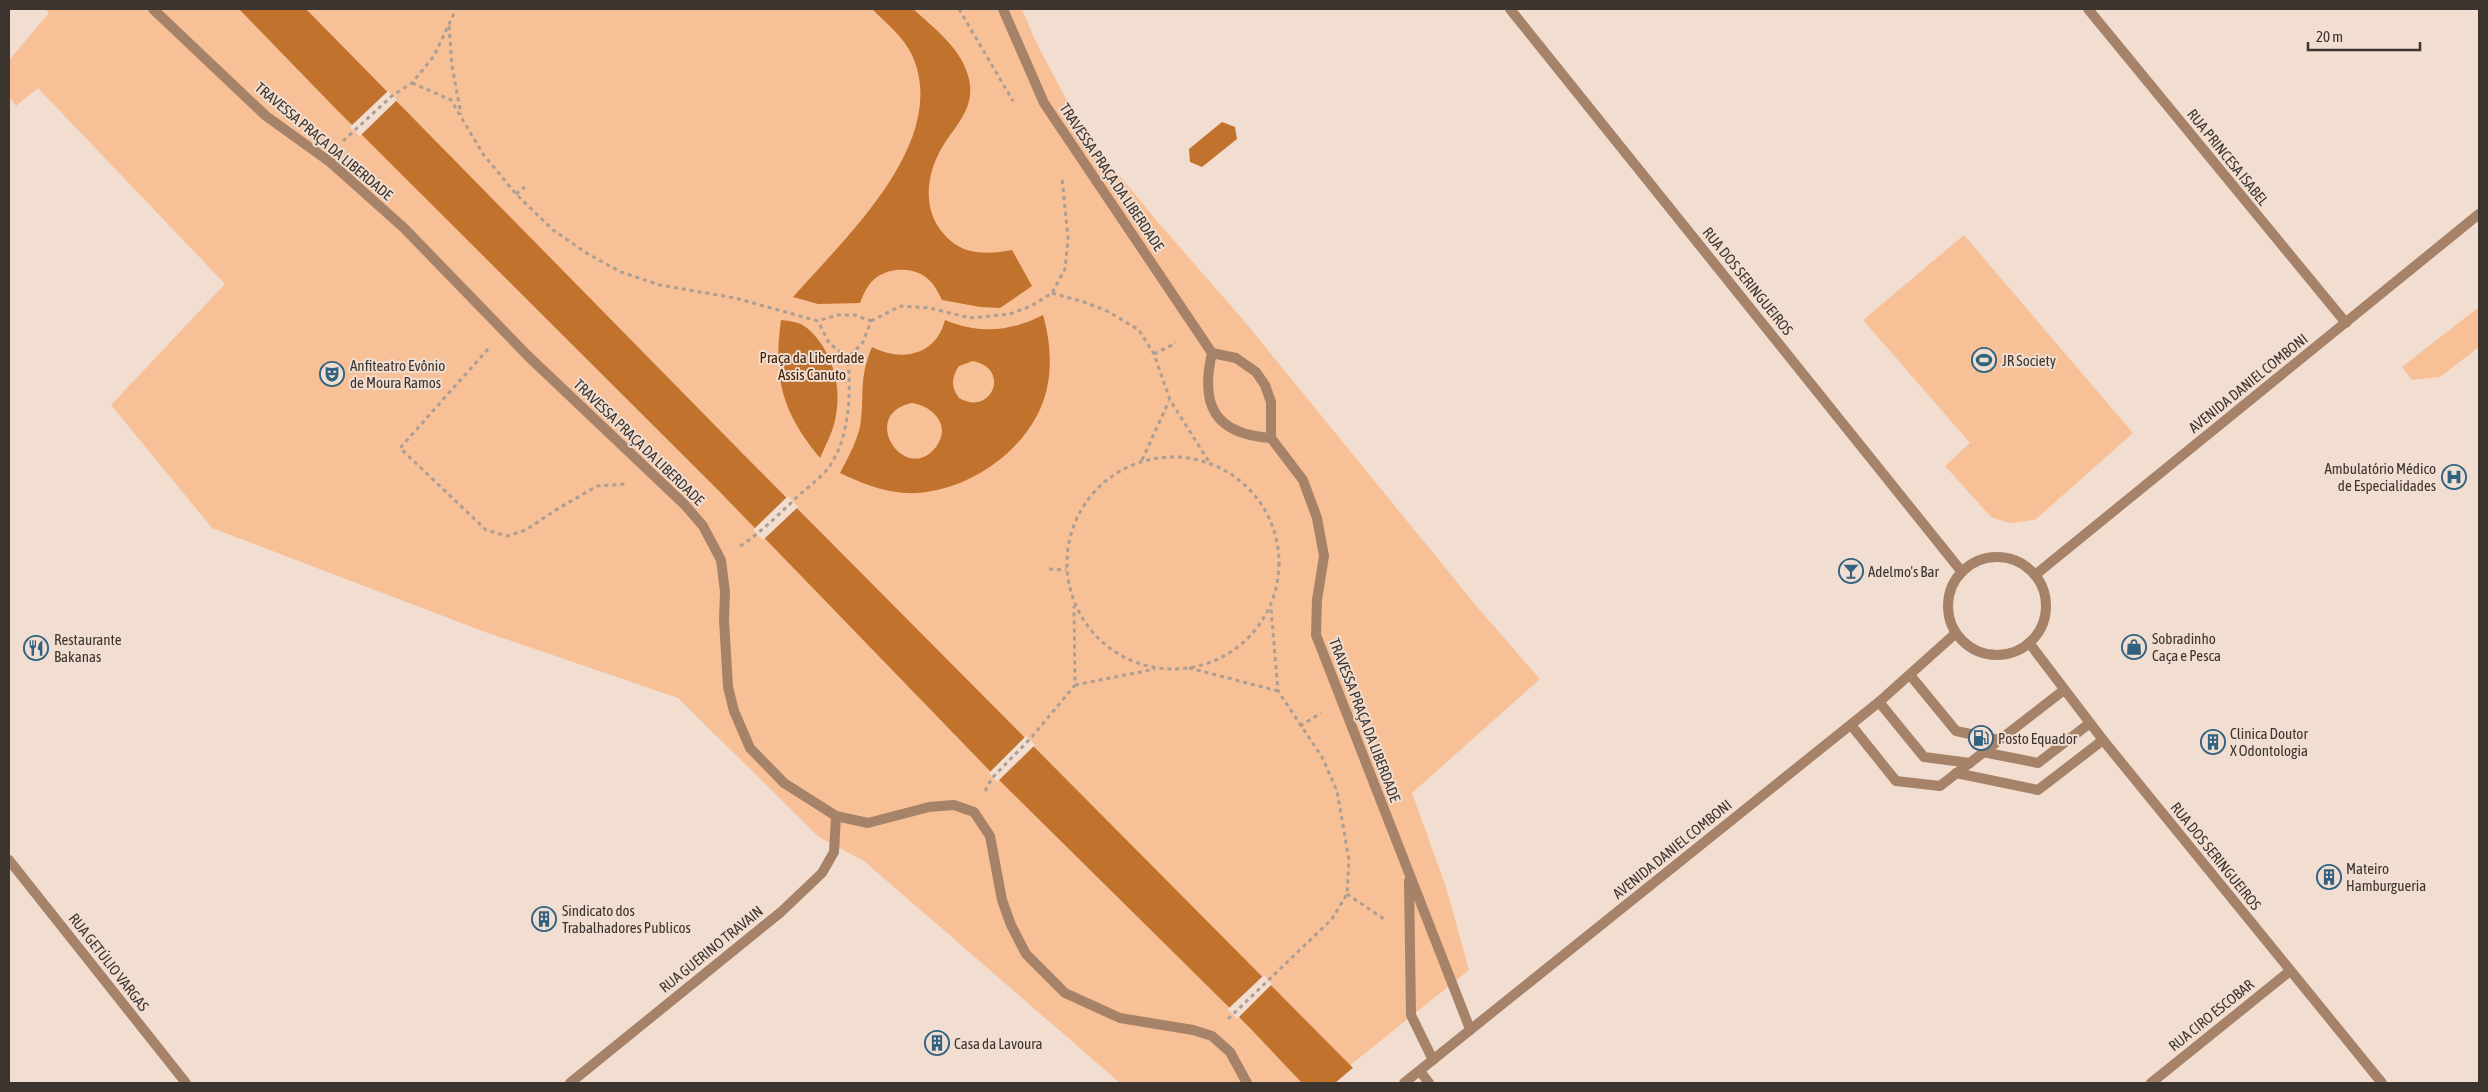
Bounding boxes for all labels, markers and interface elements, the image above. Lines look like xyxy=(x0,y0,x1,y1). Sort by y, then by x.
scale bar xyxy=(2308,20,2420,52)
text: 20 m xyxy=(2316,28,2343,45)
street label: TRAVESSA PRAÇA DA LIBERDADE xyxy=(252,78,397,204)
street label: TRAVESSA PRAÇA DA LIBERDADE xyxy=(1056,100,1168,254)
street label: RUA PRINCESA ISABEL xyxy=(2184,105,2272,209)
street label: RUA DOS SERINGUEIROS xyxy=(1699,224,1797,338)
street label: AVENIDA DANIEL COMBONI xyxy=(2185,330,2311,436)
sports icon: JR Society xyxy=(1971,347,1997,373)
park label: Praça da Liberdade Assis Canuto xyxy=(760,349,865,383)
place label: JR Society xyxy=(2002,352,2056,369)
place label: Anfiteatro Evônio de Moura Ramos xyxy=(350,357,445,391)
theatre icon: Anfiteatro Evônio de Moura Ramos xyxy=(319,361,345,387)
street label: TRAVESSA PRAÇA DA LIBERDADE xyxy=(570,375,708,509)
place label: Ambulatório Médico de Especialidades xyxy=(2324,460,2436,494)
hospital icon: Ambulatório Médico de Especialidades xyxy=(2441,464,2467,490)
bar icon: Adelmo's Bar xyxy=(1838,558,1864,584)
place label: Adelmo's Bar xyxy=(1868,563,1939,580)
place label: Sobradinho Caça e Pesca xyxy=(2152,630,2221,664)
place label: Restaurante Bakanas xyxy=(54,631,122,665)
shop icon: Sobradinho Caça e Pesca xyxy=(2121,634,2147,660)
restaurant icon: Restaurante Bakanas xyxy=(23,635,49,661)
street label: TRAVESSA PRAÇA DA LIBERDADE xyxy=(1326,636,1404,805)
fuel station icon: Posto Equador xyxy=(1968,725,1994,751)
place label: Clinica Doutor X Odontologia xyxy=(2230,725,2308,759)
building icon: Clinica Doutor X Odontologia xyxy=(2200,729,2226,755)
place label: Posto Equador xyxy=(1998,730,2078,747)
street label: AVENIDA DANIEL COMBONI xyxy=(1609,796,1735,902)
street label: RUA DOS SERINGUEIROS xyxy=(2167,799,2265,913)
place label: Mateiro Hamburgueria xyxy=(2346,860,2426,894)
building icon: Mateiro Hamburgueria xyxy=(2316,864,2342,890)
place label: Sindicato dos Trabalhadores Publicos xyxy=(562,902,691,936)
street label: RUA GUERINO TRAVAIN xyxy=(656,902,766,996)
building icon: Sindicato dos Trabalhadores Publicos xyxy=(531,906,557,932)
street label: RUA GETÚLIO VARGAS xyxy=(66,910,152,1014)
street label: RUA CIRO ESCOBAR xyxy=(2165,975,2257,1054)
building icon: Casa da Lavoura xyxy=(924,1030,950,1056)
place label: Casa da Lavoura xyxy=(954,1035,1042,1052)

